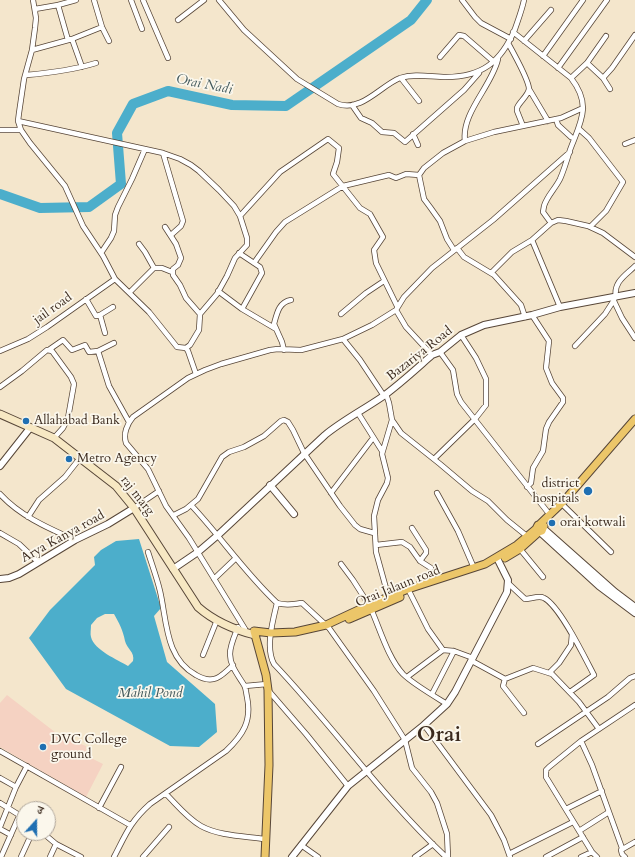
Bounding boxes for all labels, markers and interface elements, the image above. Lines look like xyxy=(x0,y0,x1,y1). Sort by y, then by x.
water label: Orai Nadi xyxy=(174,71,234,99)
street label: jail road xyxy=(30,290,76,328)
street label: Bazariya Road xyxy=(384,324,456,384)
place label: Allahabad Bank xyxy=(34,413,120,429)
marker: Allahabad Bank xyxy=(21,416,31,426)
place label: Metro Agency xyxy=(77,451,157,467)
marker: Metro Agency xyxy=(64,454,74,464)
street label: raj marg xyxy=(117,473,157,519)
place label: district hospitals xyxy=(533,476,579,507)
marker: district hospitals xyxy=(582,485,594,497)
street label: Arya Kanya road xyxy=(19,508,107,566)
place label: orai kotwali xyxy=(560,515,626,531)
marker: orai kotwali xyxy=(547,518,557,528)
street label: Orai Jalaun road xyxy=(353,563,443,611)
water label: Mahil Pond xyxy=(118,686,182,702)
district label: Orai xyxy=(417,723,461,749)
place label: DVC College ground xyxy=(51,732,127,763)
marker: DVC College ground xyxy=(38,742,48,752)
north arrow xyxy=(16,801,56,841)
text: उ xyxy=(35,802,45,818)

